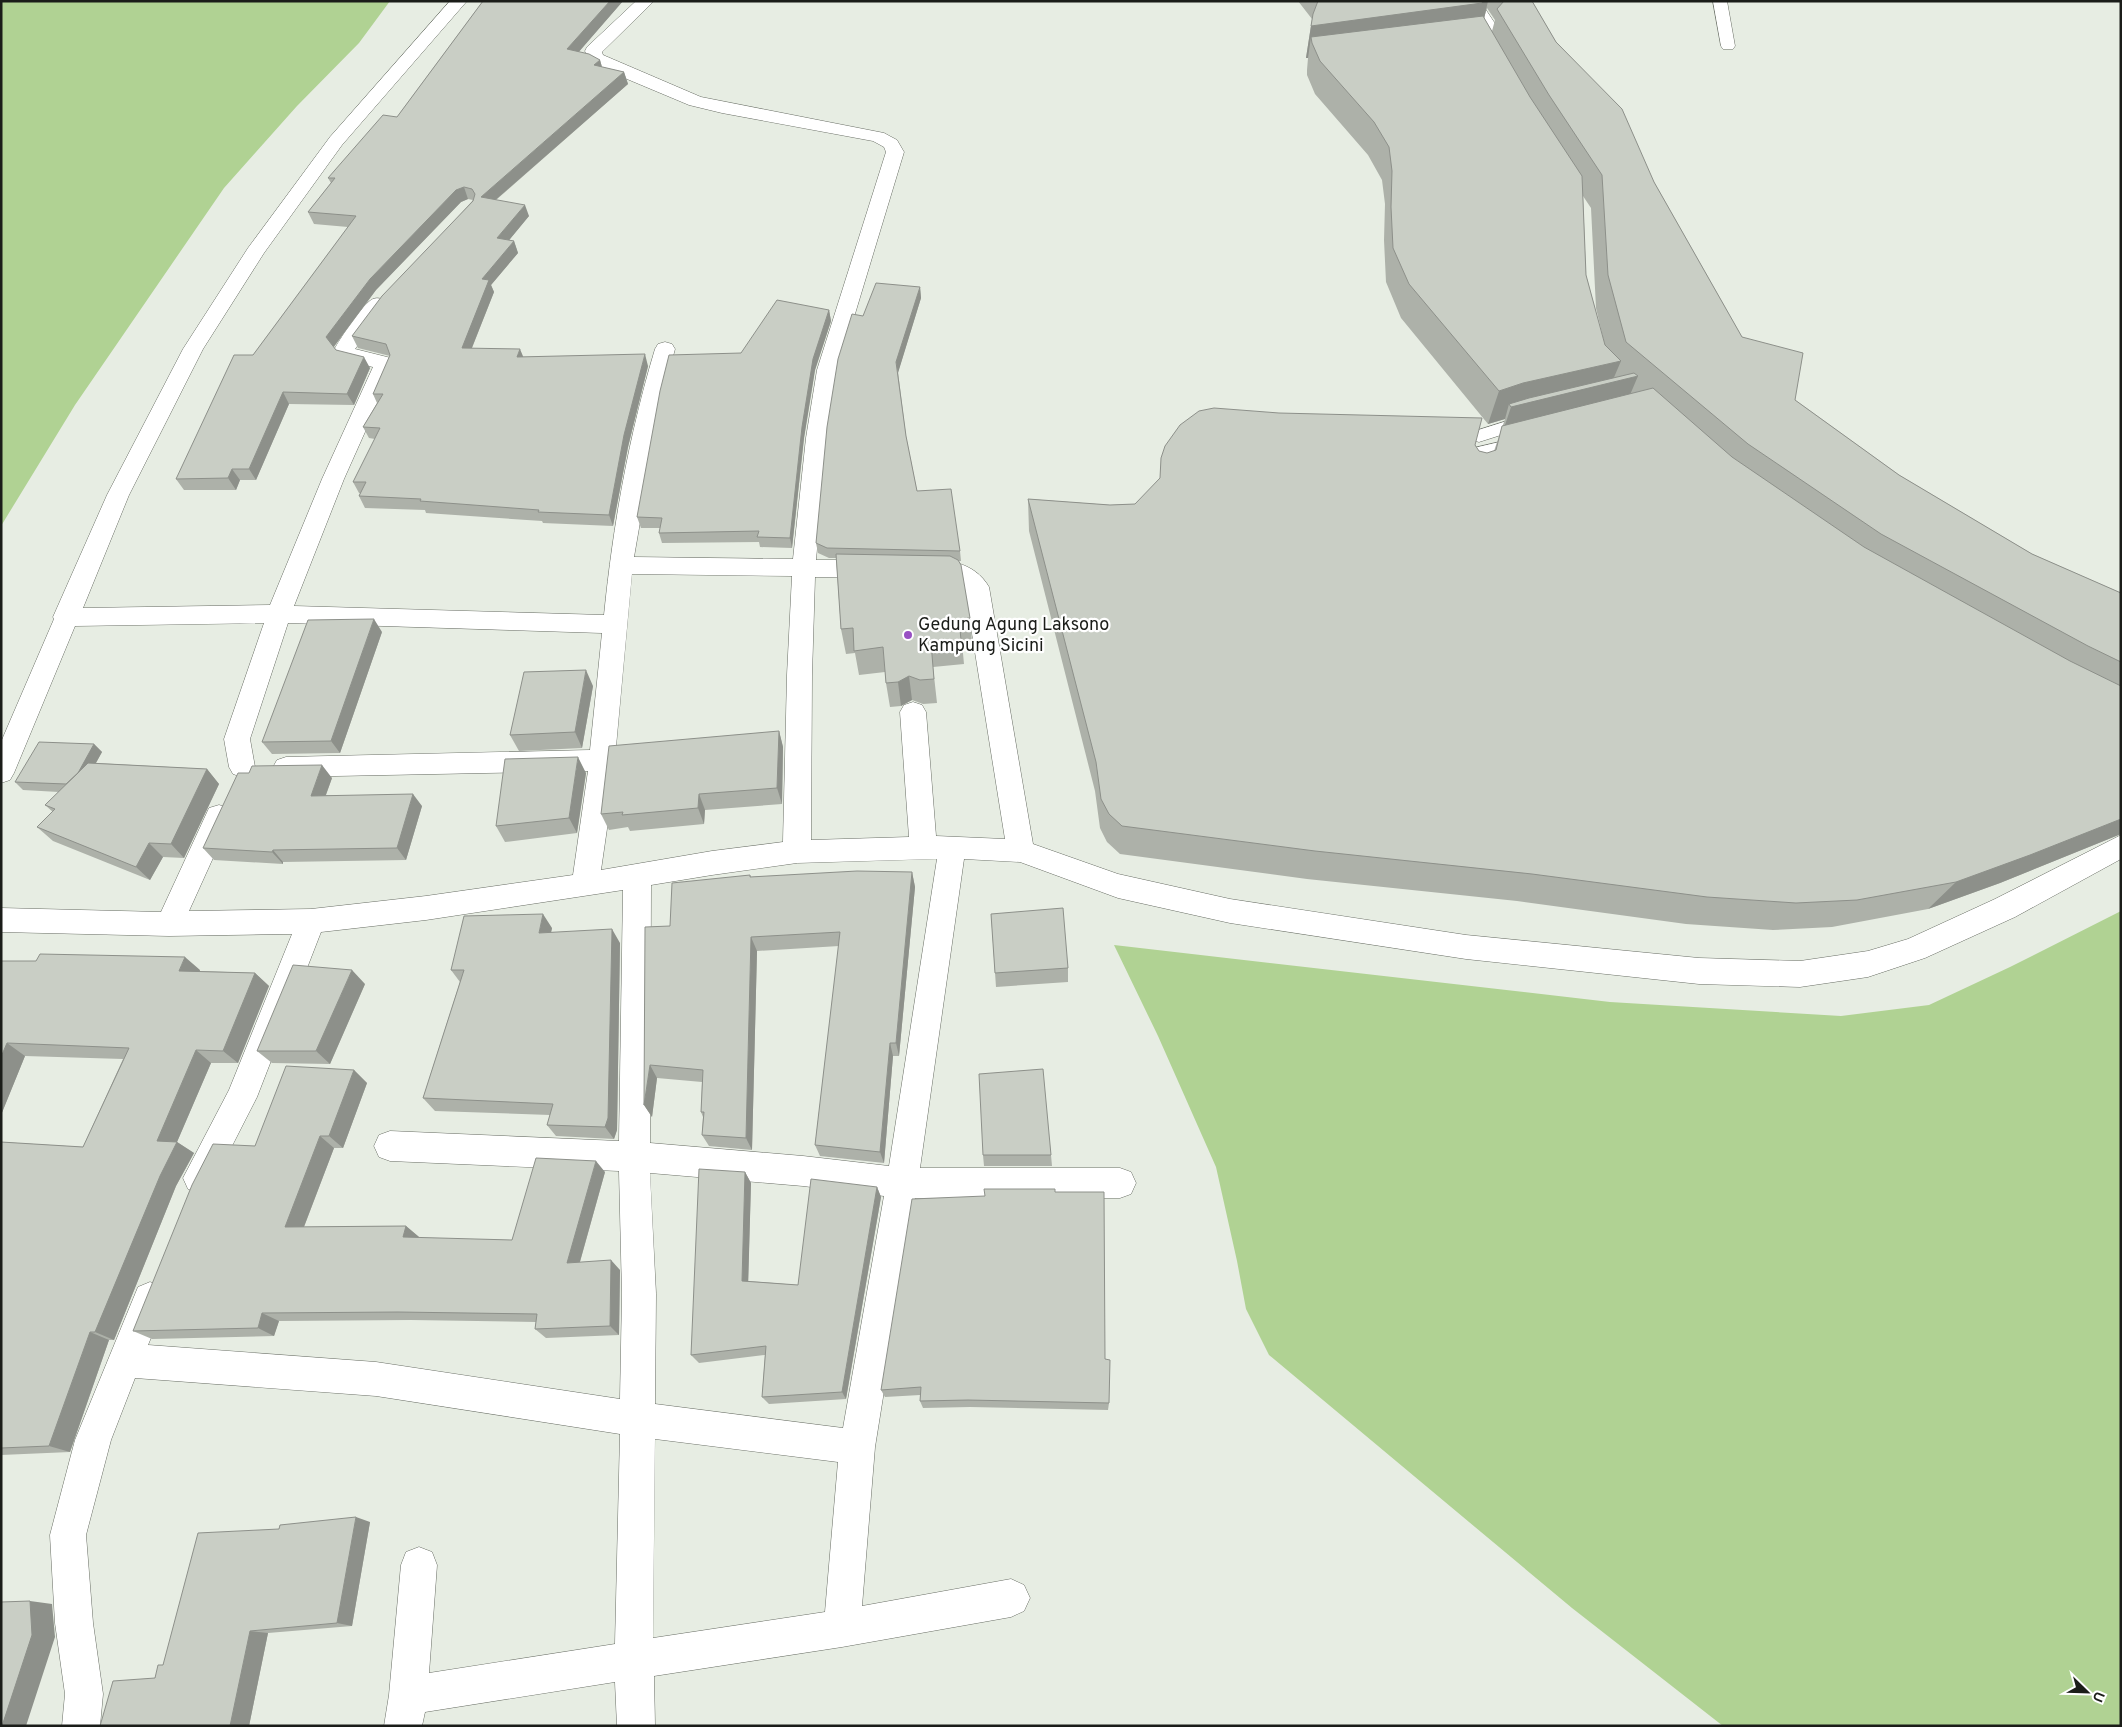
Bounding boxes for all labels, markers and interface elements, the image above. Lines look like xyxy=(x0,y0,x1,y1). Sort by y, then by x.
place label: Gedung Agung Laksono Kampung Sicini xyxy=(918,614,1109,658)
marker: Gedung Agung Laksono Kampung Sicini xyxy=(902,629,914,641)
north arrow xyxy=(2062,1667,2112,1717)
text: U xyxy=(2088,1689,2107,1704)

